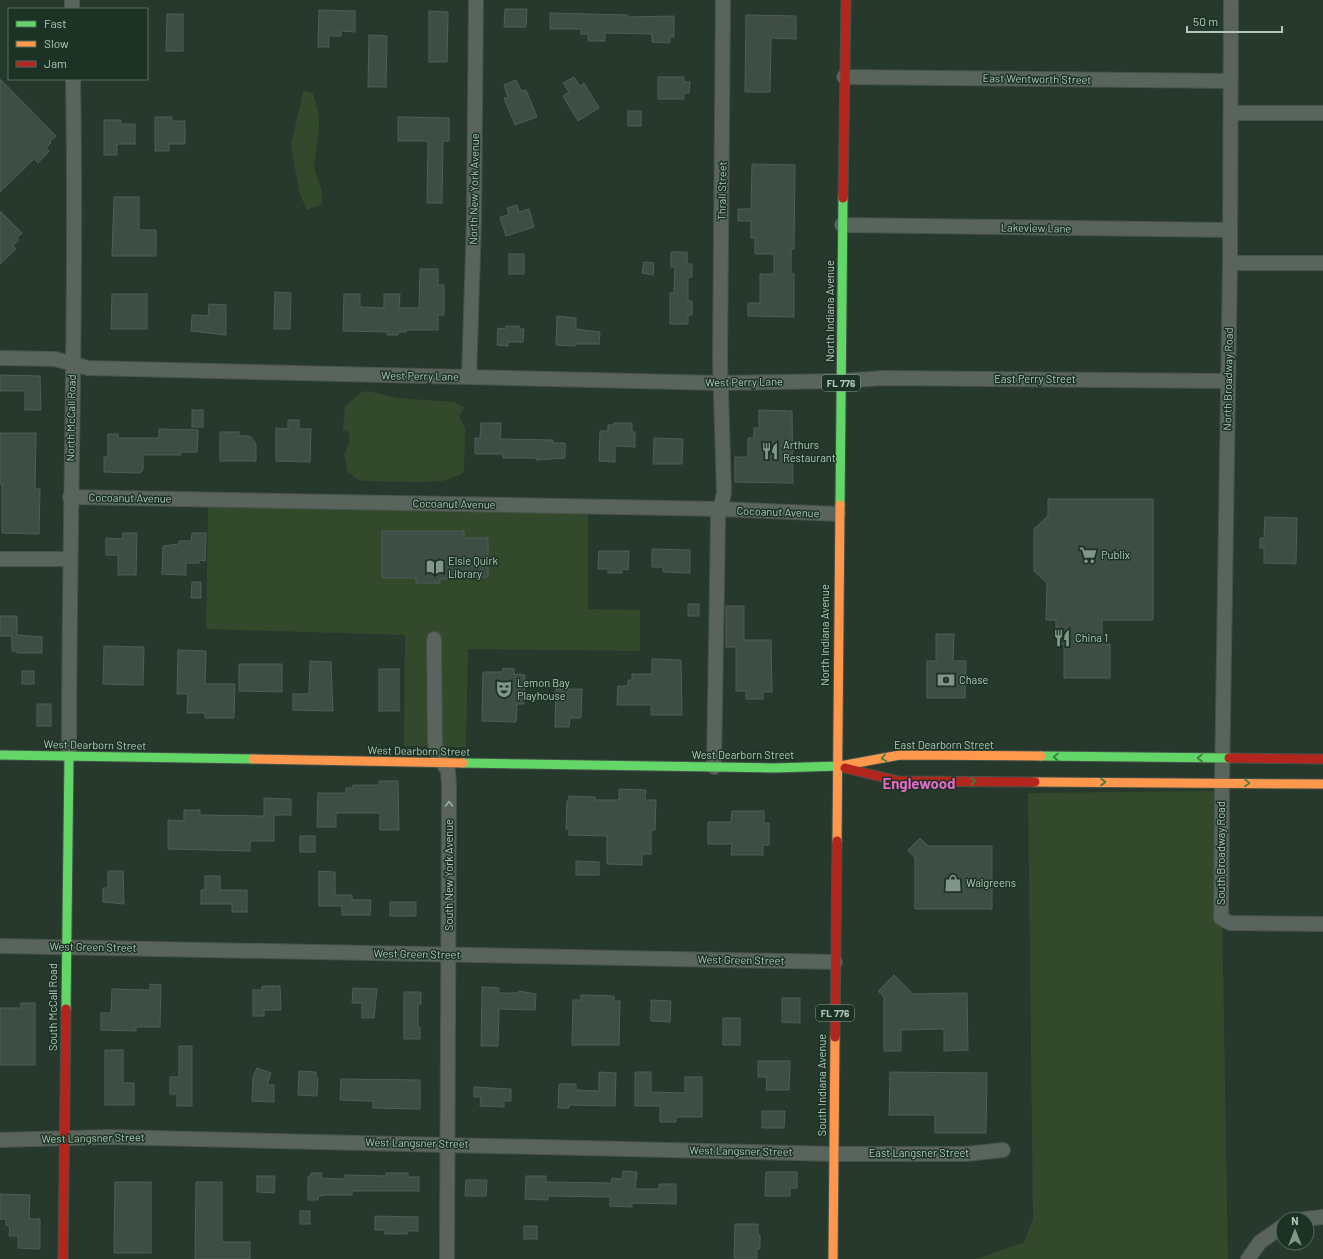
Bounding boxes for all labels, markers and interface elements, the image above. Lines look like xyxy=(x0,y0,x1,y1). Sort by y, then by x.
legend xyxy=(8,8,148,80)
scale bar xyxy=(1187,8,1282,34)
text: 50 m xyxy=(1193,14,1218,28)
text: Fast xyxy=(44,16,67,30)
text: Slow xyxy=(44,36,69,50)
text: Jam xyxy=(44,56,67,70)
street label: East Wentworth Street xyxy=(983,71,1091,86)
street label: North New York Avenue xyxy=(466,133,481,245)
street label: Thrall Street xyxy=(714,161,729,221)
street label: Lakeview Lane xyxy=(1001,220,1071,235)
street label: North Indiana Avenue xyxy=(823,260,836,362)
street label: North Broadway Road xyxy=(1220,327,1235,431)
street label: West Perry Lane xyxy=(381,368,459,383)
street label: East Perry Street xyxy=(994,372,1076,385)
street label: North McCall Road xyxy=(63,374,78,462)
street label: West Perry Lane xyxy=(705,374,783,389)
road number: FL 776 xyxy=(822,375,860,391)
place label: Arthurs Restaurant xyxy=(783,438,836,464)
restaurant icon: Arthurs Restaurant xyxy=(760,441,780,461)
street label: Cocoanut Avenue xyxy=(88,490,172,505)
street label: Cocoanut Avenue xyxy=(412,496,496,511)
street label: Cocoanut Avenue xyxy=(736,504,820,519)
supermarket icon: Publix xyxy=(1078,545,1098,565)
place label: Publix xyxy=(1101,548,1130,561)
place label: Elsie Quirk Library xyxy=(448,554,498,580)
library icon: Elsie Quirk Library xyxy=(425,557,445,577)
street label: North Indiana Avenue xyxy=(818,584,831,686)
restaurant icon: China 1 xyxy=(1052,628,1072,648)
place label: China 1 xyxy=(1075,631,1108,644)
bank icon: Chase xyxy=(936,670,956,690)
place label: Chase xyxy=(959,673,989,686)
place label: Lemon Bay Playhouse xyxy=(517,676,570,702)
theatre icon: Lemon Bay Playhouse xyxy=(494,679,514,699)
street label: West Dearborn Street xyxy=(44,737,146,752)
street label: East Dearborn Street xyxy=(894,738,994,751)
street label: West Dearborn Street xyxy=(368,743,470,758)
street label: West Dearborn Street xyxy=(692,748,794,761)
one-way arrow xyxy=(881,753,887,762)
one-way arrow xyxy=(1053,753,1059,761)
one-way arrow xyxy=(1197,753,1203,762)
district label: Englewood xyxy=(882,774,956,792)
one-way arrow xyxy=(970,777,976,785)
one-way arrow xyxy=(1100,778,1106,786)
one-way arrow xyxy=(1244,779,1250,787)
one-way arrow xyxy=(445,801,453,807)
street label: South Broadway Road xyxy=(1214,801,1227,905)
street label: South New York Avenue xyxy=(442,819,455,931)
shop icon: Walgreens xyxy=(943,873,963,893)
place label: Walgreens xyxy=(966,876,1016,889)
street label: West Green Street xyxy=(49,939,137,954)
street label: West Green Street xyxy=(373,946,461,961)
street label: West Green Street xyxy=(697,952,785,967)
street label: South McCall Road xyxy=(46,963,59,1051)
road number: FL 776 xyxy=(816,1005,854,1021)
street label: South Indiana Avenue xyxy=(815,1034,828,1136)
street label: West Langsner Street xyxy=(41,1130,145,1145)
street label: West Langsner Street xyxy=(365,1135,469,1150)
street label: West Langsner Street xyxy=(689,1143,793,1158)
street label: East Langsner Street xyxy=(869,1146,969,1159)
north arrow xyxy=(1275,1211,1315,1251)
text: N xyxy=(1291,1214,1299,1227)

